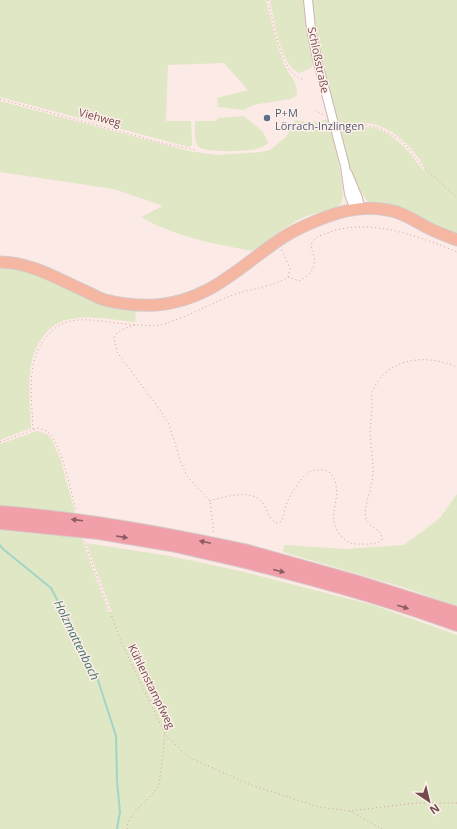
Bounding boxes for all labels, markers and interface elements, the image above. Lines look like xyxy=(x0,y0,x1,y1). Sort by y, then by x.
street label: Schloßstraße xyxy=(305,26,333,94)
street label: Viehweg xyxy=(77,104,123,130)
place label: P+M Lörrach-Inzlingen xyxy=(275,105,364,133)
marker: P+M Lörrach-Inzlingen xyxy=(262,113,272,123)
one-way arrow xyxy=(71,517,84,523)
one-way arrow xyxy=(116,534,128,540)
one-way arrow xyxy=(199,539,212,545)
one-way arrow xyxy=(272,568,285,574)
water label: Holzmattenbach xyxy=(50,597,104,683)
one-way arrow xyxy=(398,604,410,610)
street label: Kühlenstampfweg xyxy=(125,641,179,731)
north arrow xyxy=(409,781,449,821)
text: N xyxy=(427,801,443,818)

